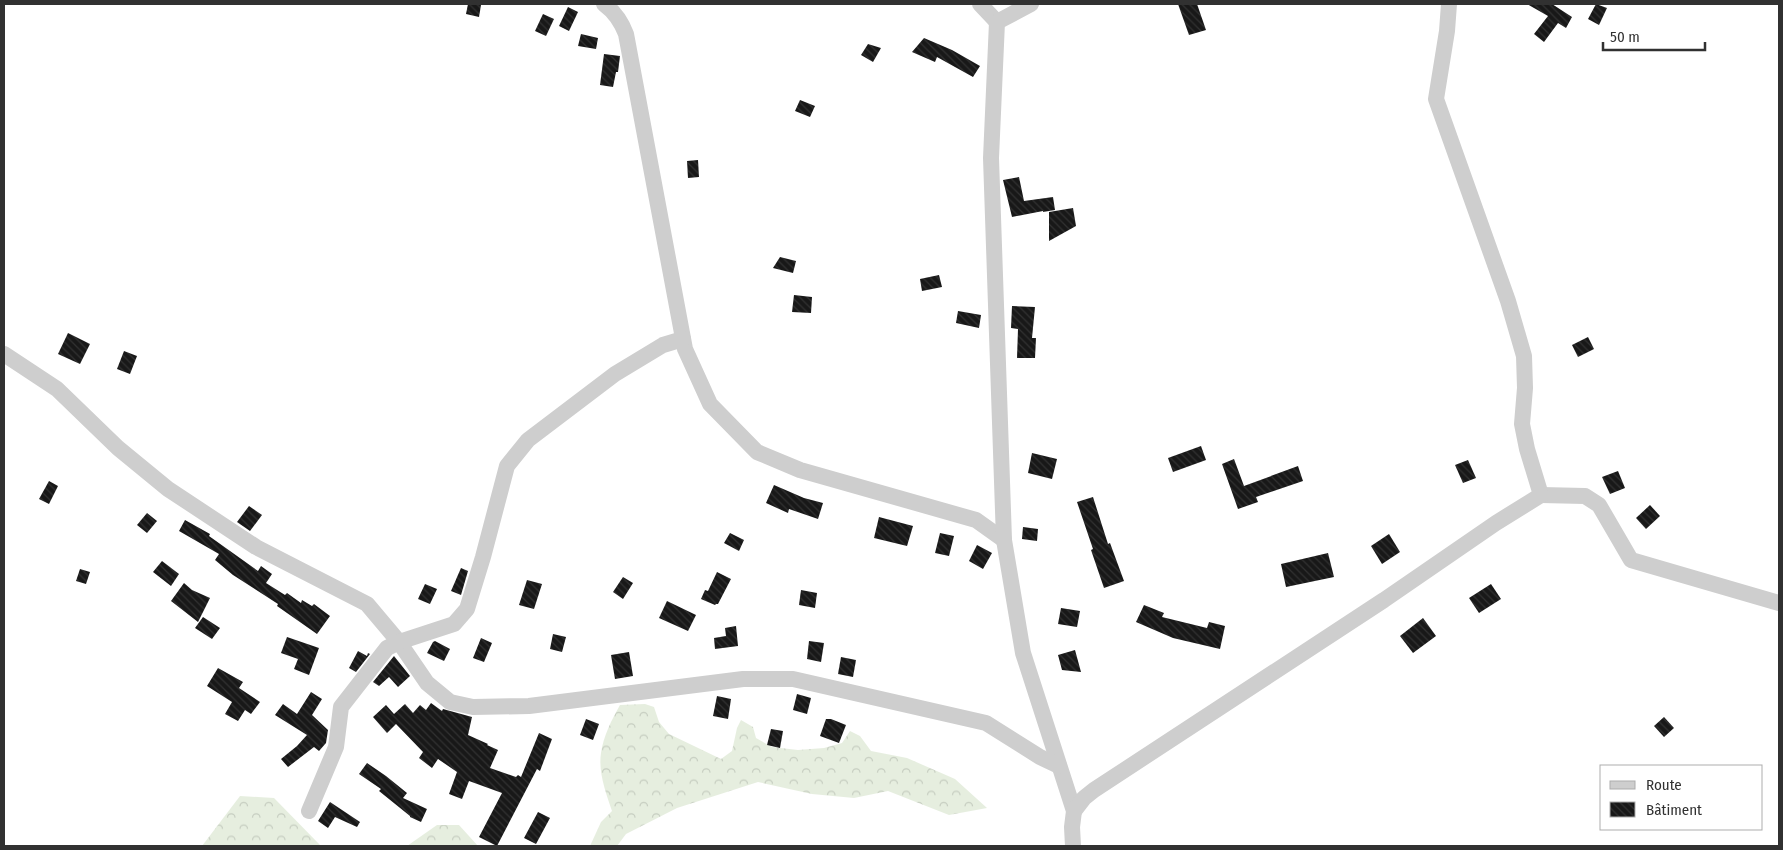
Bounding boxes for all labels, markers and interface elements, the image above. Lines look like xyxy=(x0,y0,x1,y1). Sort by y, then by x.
scale bar xyxy=(1603,20,1706,52)
text: 50 m xyxy=(1610,28,1640,46)
legend xyxy=(1600,765,1763,830)
text: Route xyxy=(1646,776,1682,794)
text: Bâtiment xyxy=(1646,801,1702,819)

